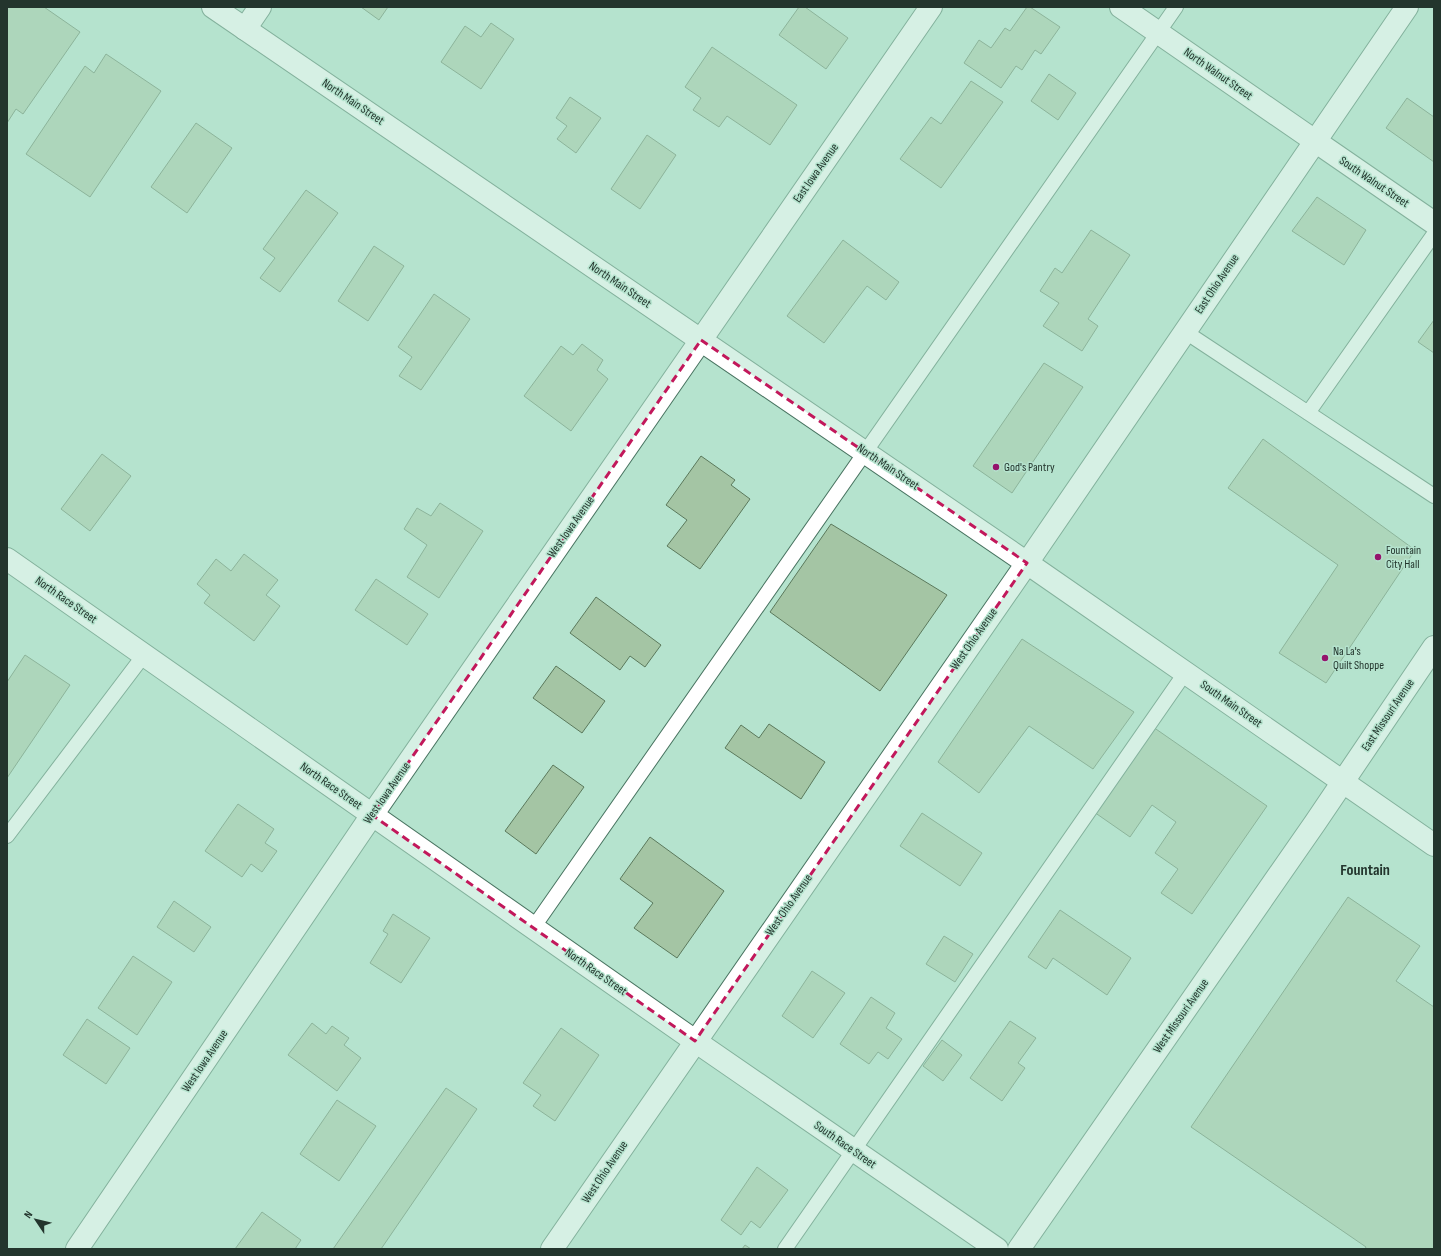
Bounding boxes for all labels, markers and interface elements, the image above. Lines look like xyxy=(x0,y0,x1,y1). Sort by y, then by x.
street label: North Walnut Street xyxy=(1181,45,1256,104)
street label: North Main Street xyxy=(319,76,387,128)
street label: East Iowa Avenue xyxy=(790,140,842,206)
street label: South Walnut Street xyxy=(1336,153,1412,211)
street label: East Ohio Avenue xyxy=(1192,251,1243,317)
street label: North Main Street xyxy=(586,259,654,311)
street label: North Main Street xyxy=(854,441,922,493)
place label: God's Pantry xyxy=(1004,460,1055,475)
marker: God's Pantry xyxy=(991,462,1001,472)
street label: West Iowa Avenue xyxy=(544,493,598,561)
place label: Fountain City Hall xyxy=(1386,543,1421,572)
marker: Fountain City Hall xyxy=(1373,552,1383,562)
street label: North Race Street xyxy=(32,573,100,627)
street label: West Ohio Avenue xyxy=(947,605,1001,673)
place label: Na La's Quilt Shoppe xyxy=(1333,644,1384,673)
marker: Na La's Quilt Shoppe xyxy=(1320,653,1330,663)
street label: East Missouri Avenue xyxy=(1358,676,1418,754)
street label: South Main Street xyxy=(1197,677,1265,731)
street label: North Race Street xyxy=(297,759,365,813)
street label: West Iowa Avenue xyxy=(360,759,414,827)
district label: Fountain xyxy=(1340,861,1390,880)
street label: West Ohio Avenue xyxy=(762,871,816,939)
street label: North Race Street xyxy=(562,945,630,999)
street label: West Missouri Avenue xyxy=(1150,976,1212,1056)
street label: West Iowa Avenue xyxy=(179,1027,231,1095)
street label: South Race Street xyxy=(811,1118,879,1172)
street label: West Ohio Avenue xyxy=(579,1138,631,1206)
north arrow xyxy=(16,1200,56,1240)
text: N xyxy=(21,1208,35,1221)

